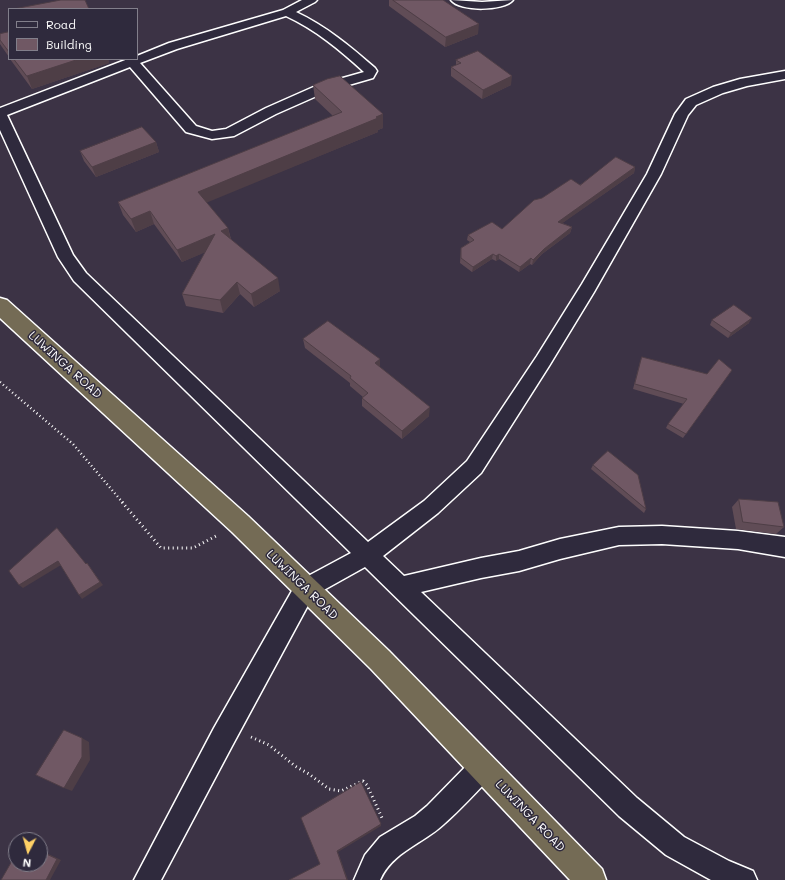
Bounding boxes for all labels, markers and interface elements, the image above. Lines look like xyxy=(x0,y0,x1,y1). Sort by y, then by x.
legend xyxy=(8,8,138,60)
text: Road xyxy=(46,16,76,32)
text: Building xyxy=(46,36,92,52)
street label: LUWINGA ROAD xyxy=(25,328,105,402)
street label: LUWINGA ROAD xyxy=(263,547,341,623)
street label: LUWINGA ROAD xyxy=(492,777,568,855)
north arrow xyxy=(8,832,48,872)
text: N xyxy=(22,856,32,871)

